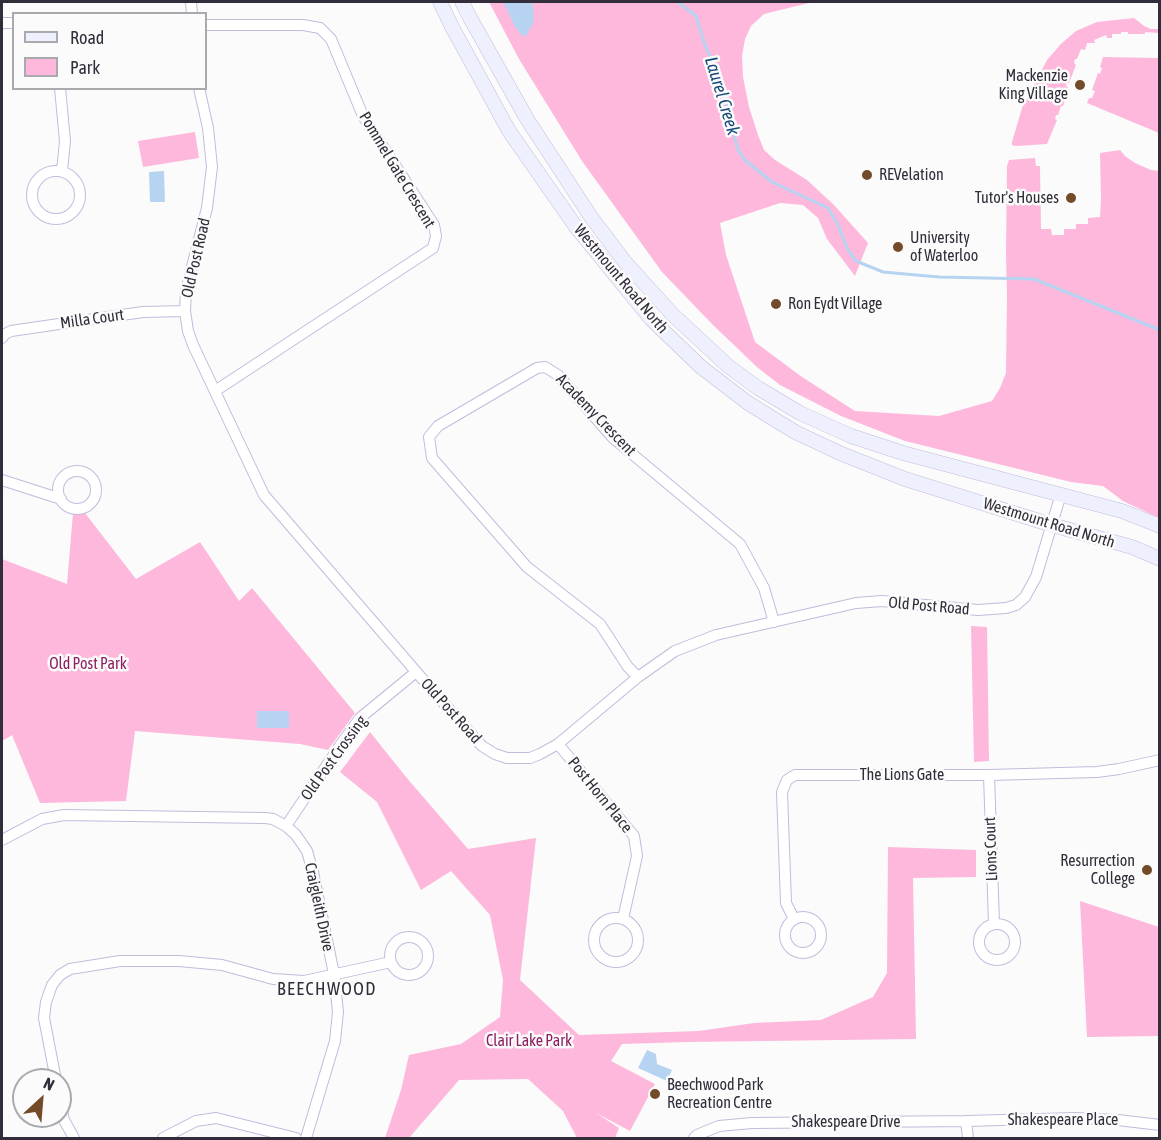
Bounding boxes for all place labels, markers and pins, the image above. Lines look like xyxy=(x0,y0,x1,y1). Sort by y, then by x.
place label: Mackenzie King Village xyxy=(998,66,1068,104)
marker: Mackenzie King Village xyxy=(1073,78,1087,92)
place label: REVelation xyxy=(879,165,944,185)
marker: REVelation xyxy=(860,168,874,182)
place label: Tutor's Houses xyxy=(975,188,1059,208)
marker: Tutor's Houses xyxy=(1064,191,1078,205)
place label: University of Waterloo xyxy=(910,228,978,266)
marker: University of Waterloo xyxy=(891,240,905,254)
place label: Ron Eydt Village xyxy=(788,294,882,314)
marker: Ron Eydt Village xyxy=(769,297,783,311)
place label: Resurrection College xyxy=(1060,851,1135,889)
marker: Resurrection College xyxy=(1140,863,1154,877)
place label: Beechwood Park Recreation Centre xyxy=(667,1075,772,1113)
marker: Beechwood Park Recreation Centre xyxy=(648,1087,662,1101)

